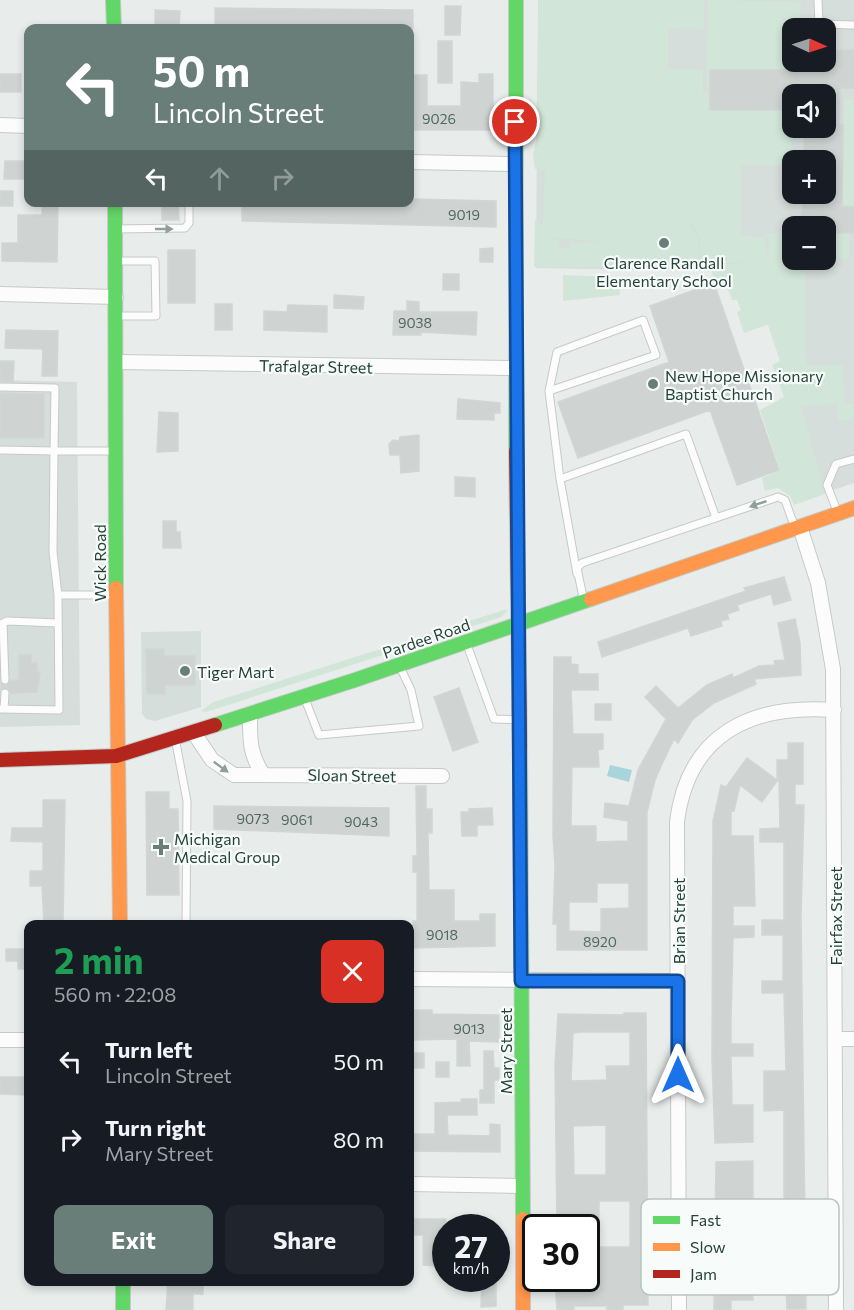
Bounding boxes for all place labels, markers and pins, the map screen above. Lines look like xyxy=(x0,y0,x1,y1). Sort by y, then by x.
pin xyxy=(489,96,540,147)
marker: Clarence Randall Elementary School xyxy=(657,236,671,250)
place label: Clarence Randall Elementary School xyxy=(596,253,732,290)
place label: New Hope Missionary Baptist Church xyxy=(665,366,824,403)
marker: New Hope Missionary Baptist Church xyxy=(646,377,660,391)
place label: Tiger Mart xyxy=(197,662,275,681)
marker: Tiger Mart xyxy=(178,664,192,678)
place label: Michigan Medical Group xyxy=(174,829,280,866)
marker: Michigan Medical Group xyxy=(152,838,170,856)

